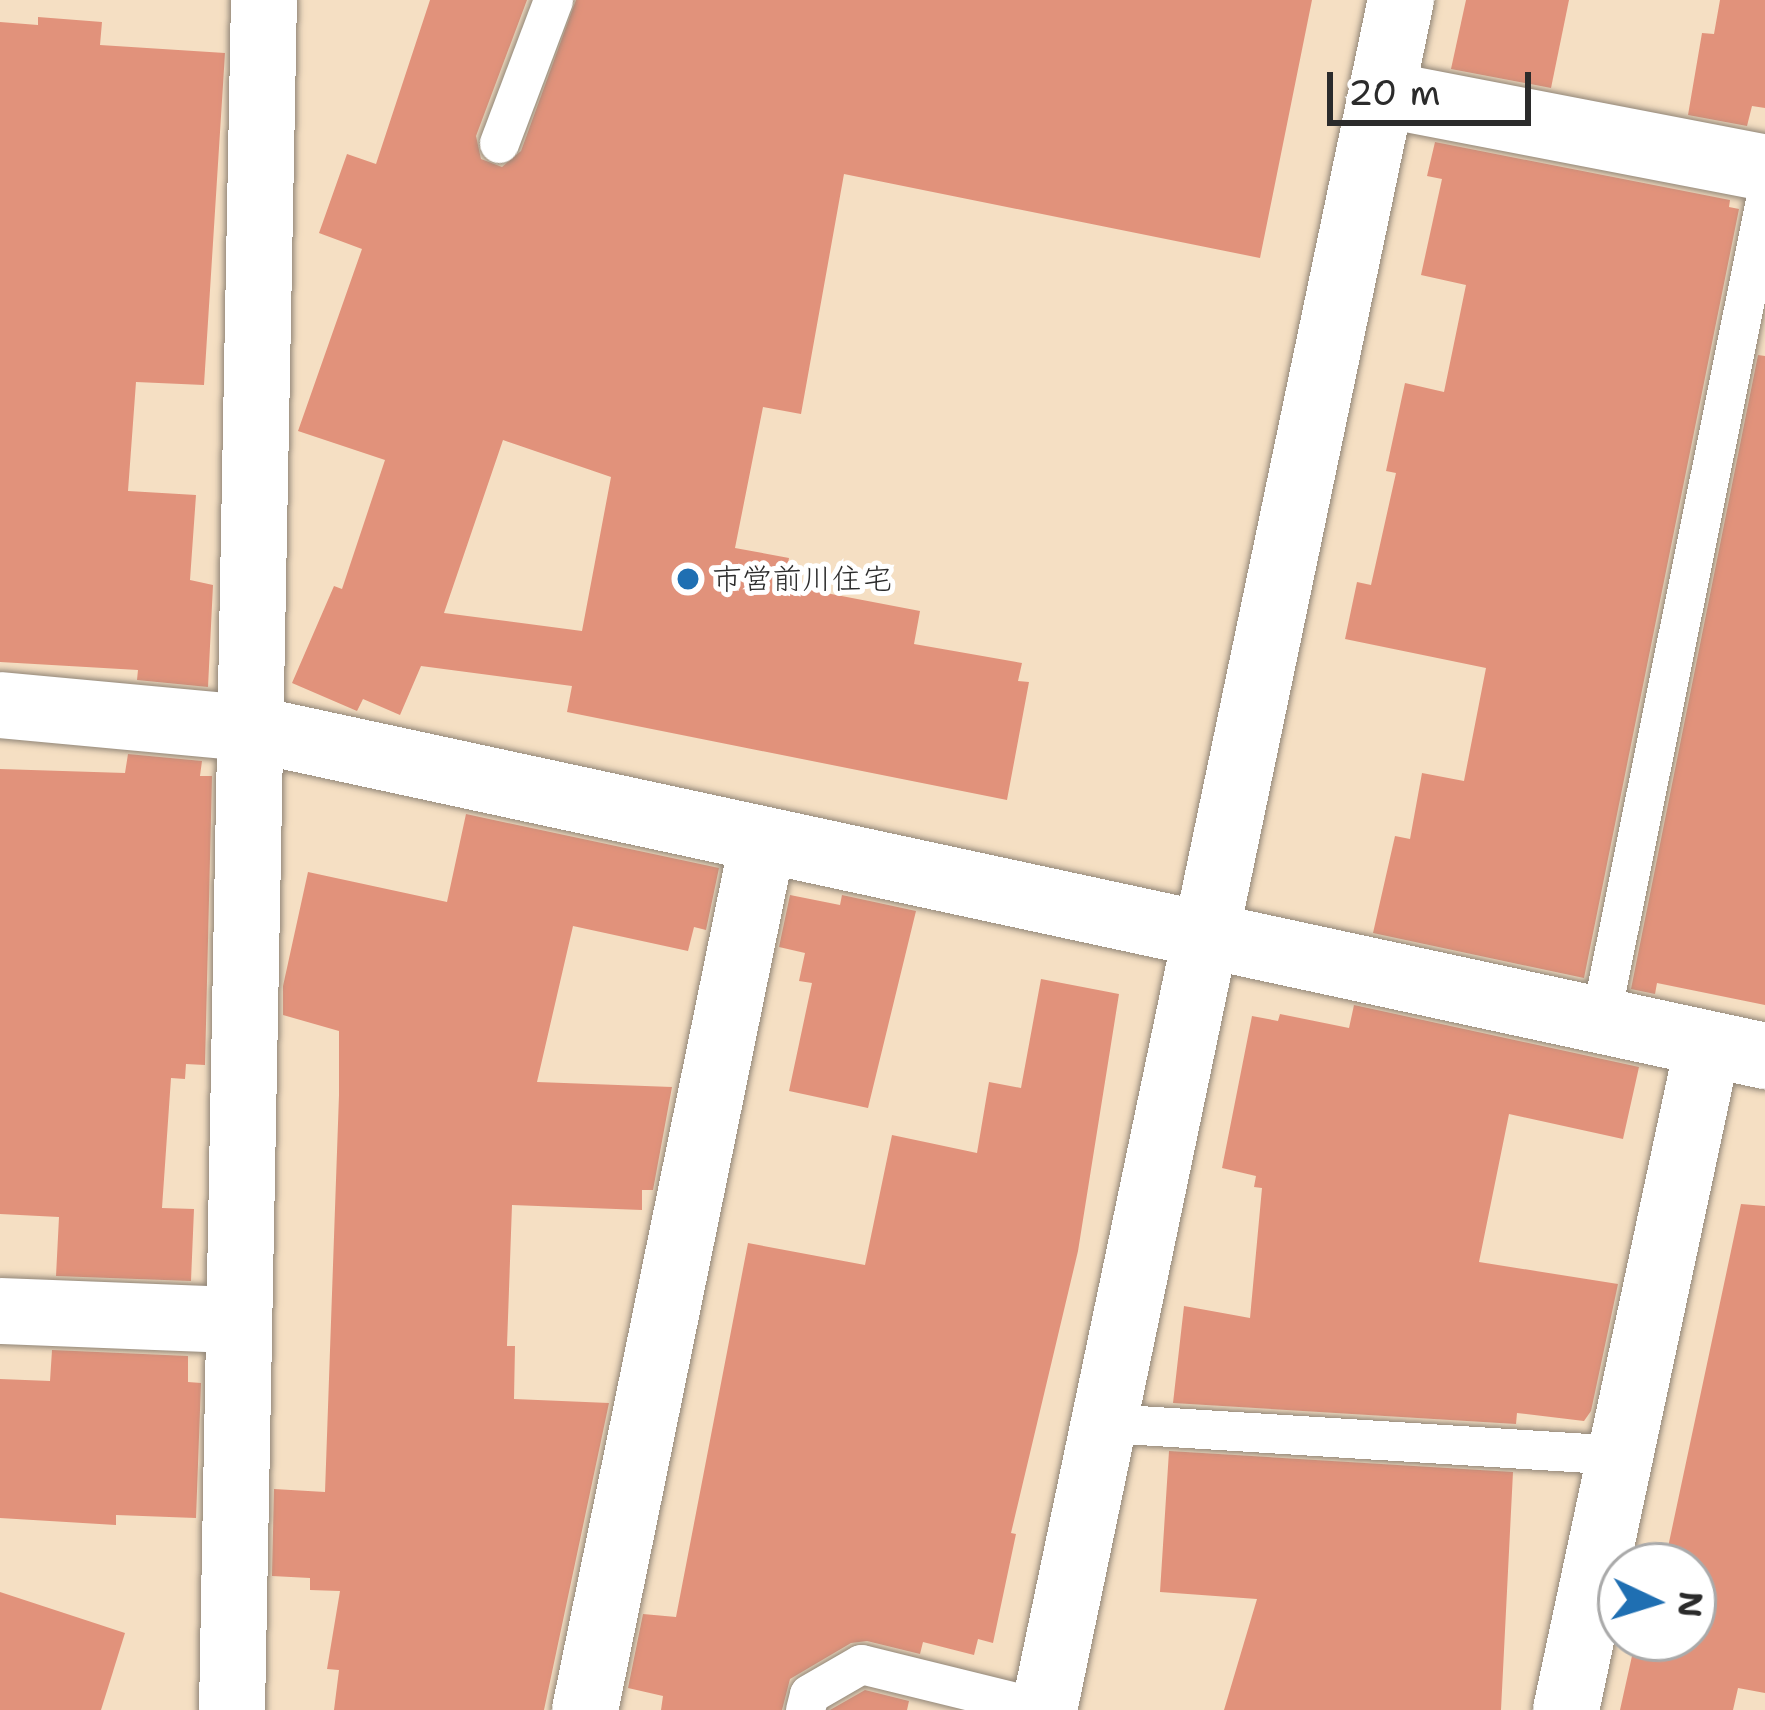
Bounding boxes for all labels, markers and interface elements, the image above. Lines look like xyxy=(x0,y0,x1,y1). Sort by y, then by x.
scale bar xyxy=(1333,48,1537,122)
text: 20 m xyxy=(1348,68,1441,117)
place label: 市営前川住宅 xyxy=(712,561,892,597)
marker: 市営前川住宅 xyxy=(675,566,701,592)
north arrow xyxy=(1597,1542,1717,1662)
text: N xyxy=(1667,1590,1714,1619)

